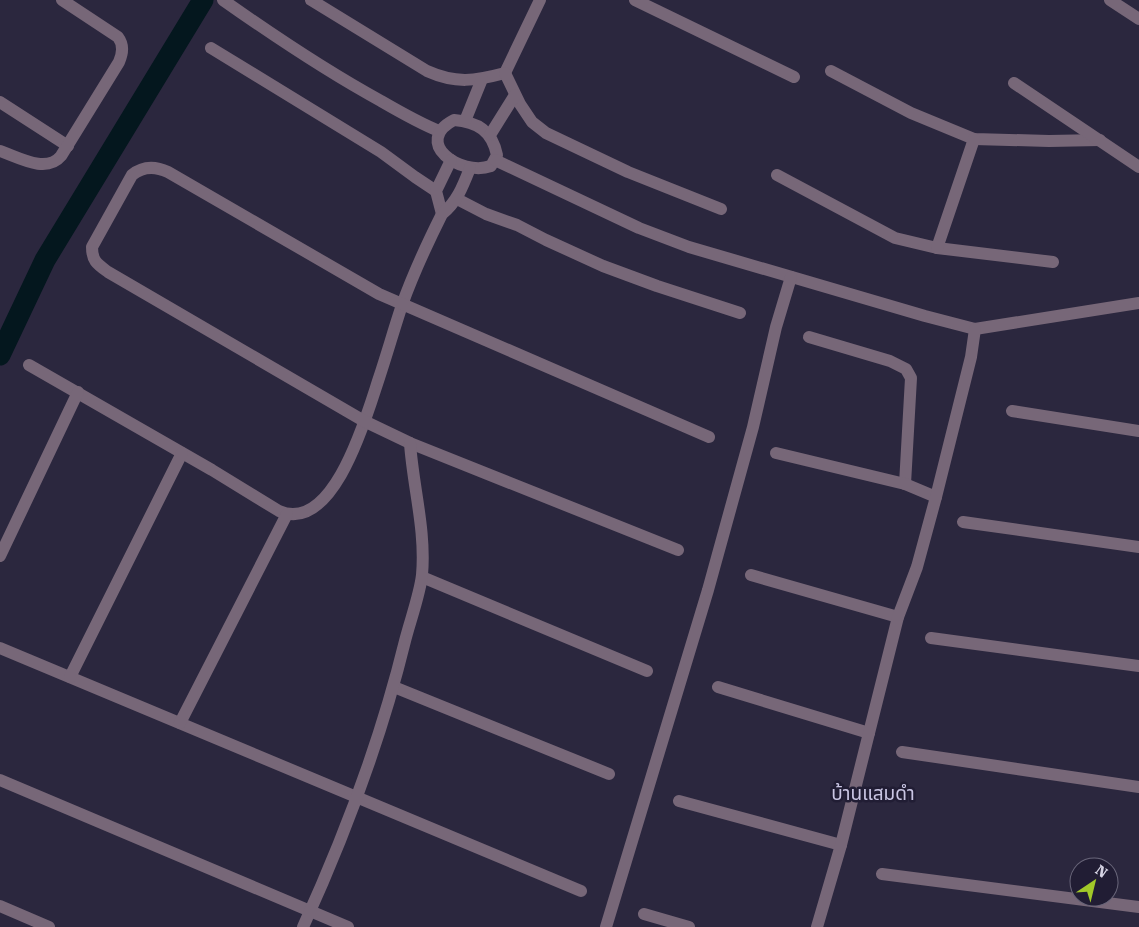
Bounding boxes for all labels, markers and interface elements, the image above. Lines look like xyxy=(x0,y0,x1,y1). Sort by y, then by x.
district label: บ้านแสมดำ xyxy=(831,782,915,805)
north arrow xyxy=(1069,857,1119,907)
text: N xyxy=(1092,862,1111,881)

